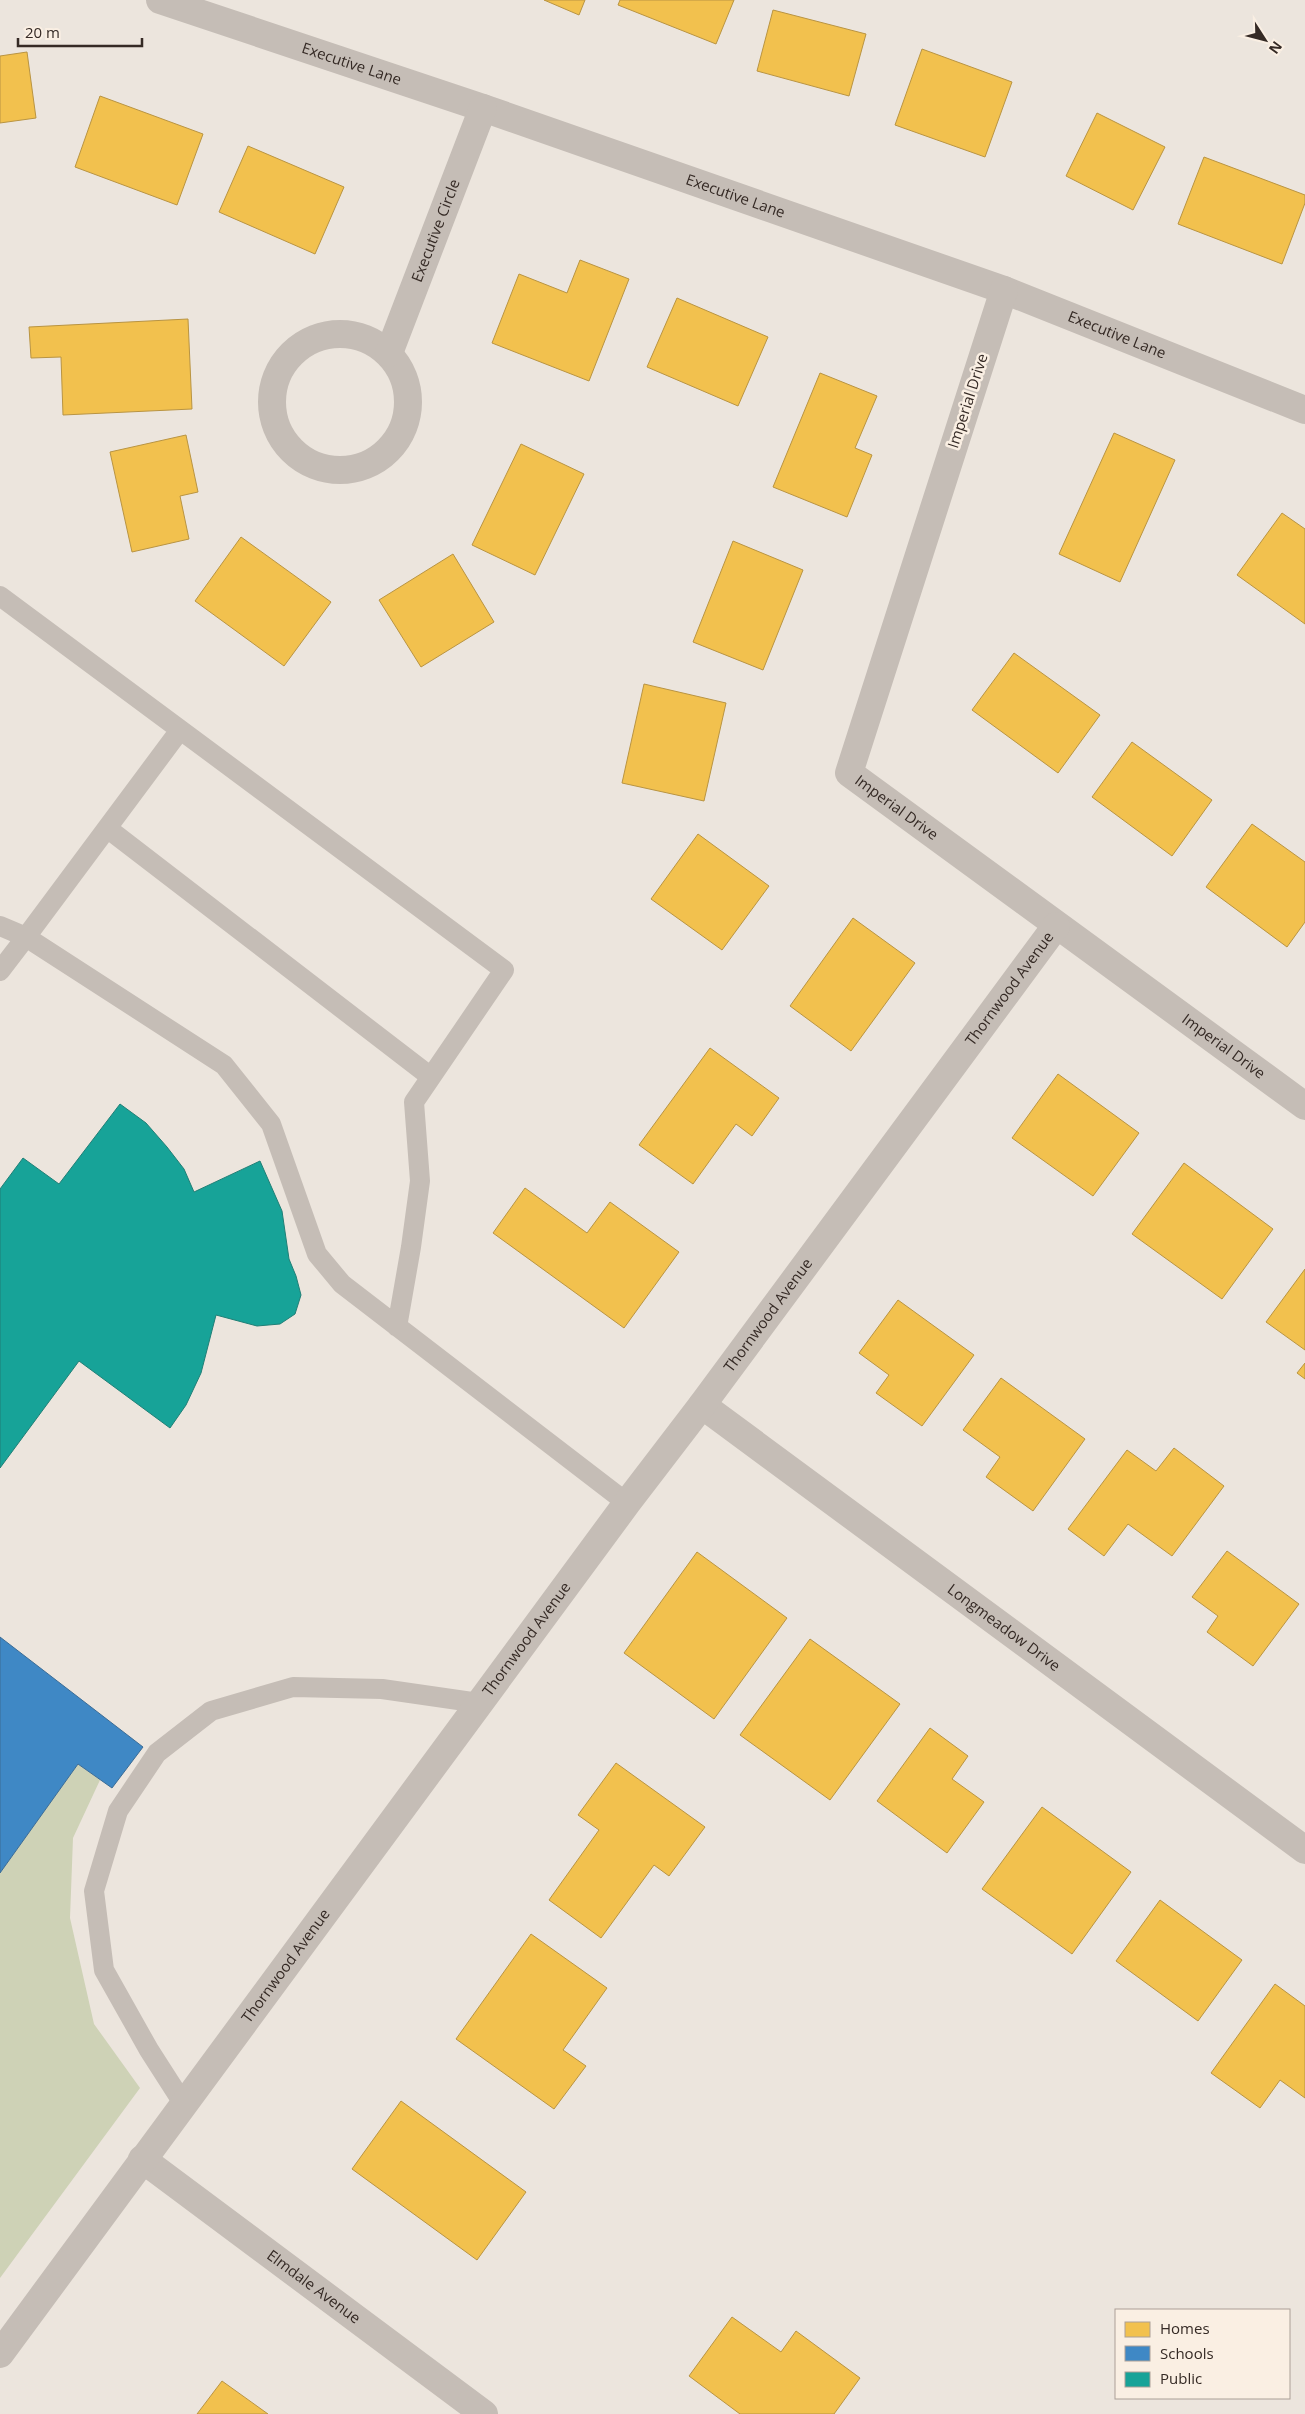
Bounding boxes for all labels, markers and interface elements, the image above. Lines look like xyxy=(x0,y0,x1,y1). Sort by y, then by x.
scale bar xyxy=(18,15,141,47)
north arrow xyxy=(1240,15,1290,65)
text: 20 m xyxy=(25,22,60,42)
street label: Executive Lane xyxy=(299,37,404,89)
text: N xyxy=(1265,38,1287,58)
street label: Executive Lane xyxy=(683,169,788,222)
street label: Executive Circle xyxy=(406,176,464,285)
street label: Executive Lane xyxy=(1065,306,1169,363)
street label: Imperial Drive xyxy=(942,351,992,451)
street label: Imperial Drive xyxy=(851,770,943,844)
street label: Thornwood Avenue xyxy=(960,927,1058,1049)
street label: Imperial Drive xyxy=(1178,1009,1270,1083)
street label: Thornwood Avenue xyxy=(719,1254,816,1376)
street label: Thornwood Avenue xyxy=(477,1577,575,1700)
street label: Longmeadow Drive xyxy=(944,1579,1065,1675)
street label: Thornwood Avenue xyxy=(236,1904,334,2026)
street label: Elmdale Avenue xyxy=(263,2245,365,2328)
legend xyxy=(1115,2309,1290,2399)
text: Homes xyxy=(1160,2318,1210,2338)
text: Schools xyxy=(1160,2343,1214,2363)
text: Public xyxy=(1160,2368,1202,2388)

